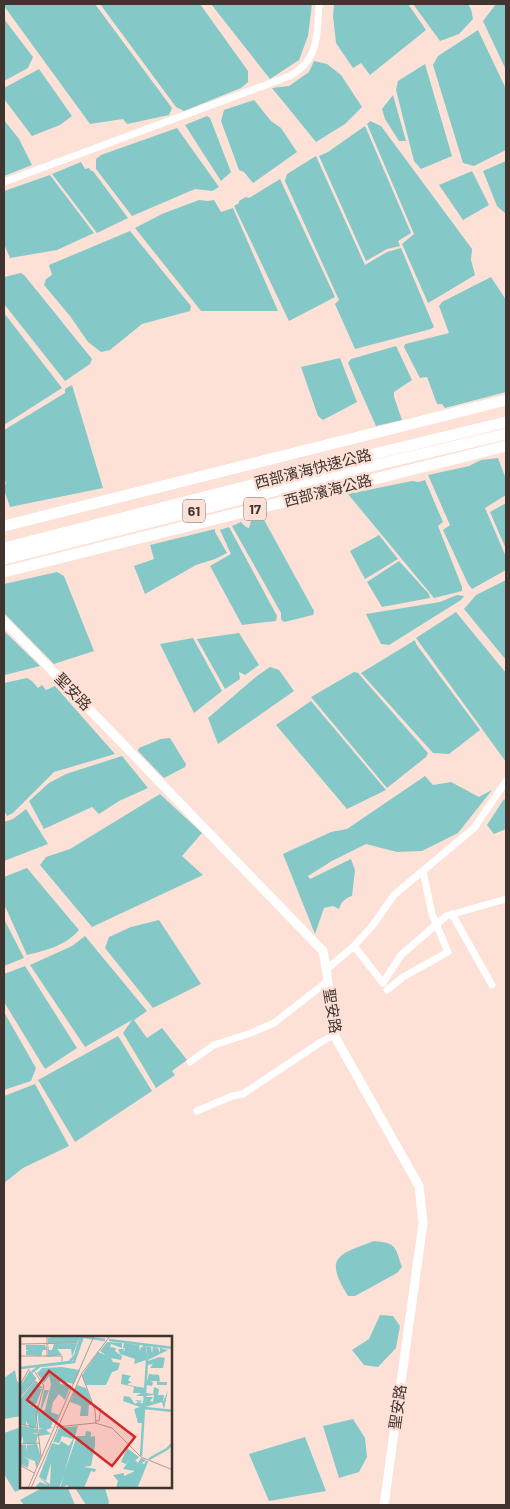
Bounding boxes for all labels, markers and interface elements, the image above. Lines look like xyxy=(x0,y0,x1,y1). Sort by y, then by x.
street label: 西部濱海快速公路 xyxy=(252,445,373,491)
street label: 西部濱海公路 xyxy=(282,470,374,510)
road number: 17 xyxy=(244,498,266,520)
road number: 61 xyxy=(183,500,205,522)
street label: 聖安路 xyxy=(52,669,96,714)
street label: 聖安路 xyxy=(321,987,345,1034)
inset map xyxy=(20,1336,172,1489)
street label: 聖安路 xyxy=(385,1383,409,1430)

